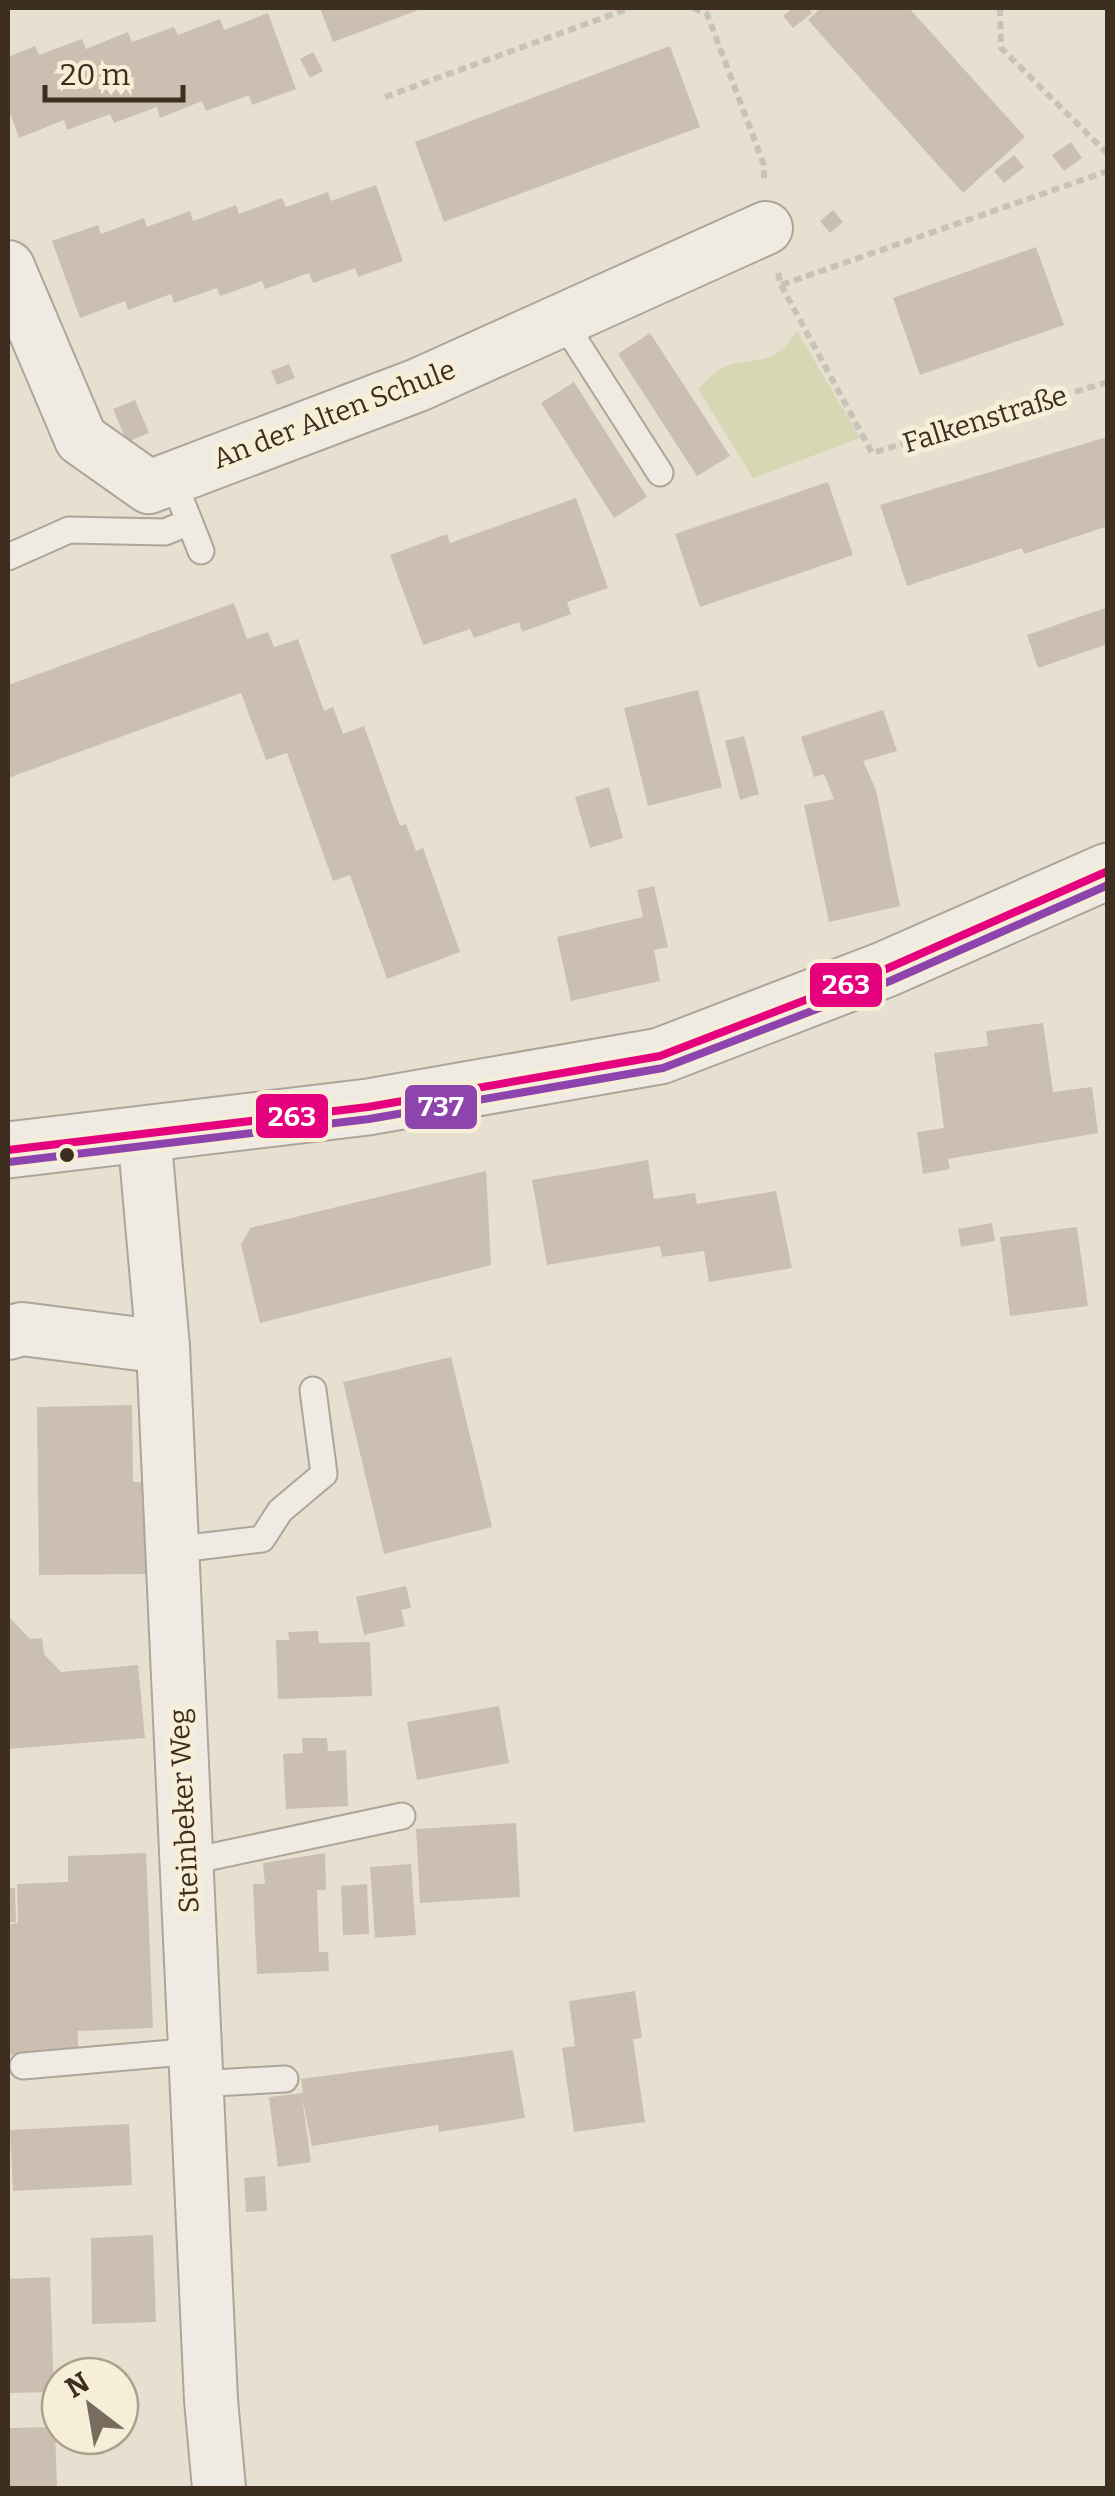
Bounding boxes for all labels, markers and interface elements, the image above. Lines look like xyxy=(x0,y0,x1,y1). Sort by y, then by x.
scale bar xyxy=(45,40,182,102)
text: 20 m xyxy=(60,57,131,93)
street label: An der Alten Schule xyxy=(208,353,460,475)
street label: Falkenstraße xyxy=(899,378,1071,460)
line badge: 263 xyxy=(808,961,884,1009)
text: 263 xyxy=(822,968,870,1001)
line badge: 737 xyxy=(403,1083,479,1131)
text: 737 xyxy=(418,1090,464,1123)
line badge: 263 xyxy=(254,1092,330,1140)
text: 263 xyxy=(268,1100,316,1133)
unlabelled marker xyxy=(57,1145,77,1165)
street label: Steinbeker Weg xyxy=(162,1708,206,1914)
north arrow xyxy=(40,2356,140,2456)
text: N xyxy=(60,2365,95,2405)

